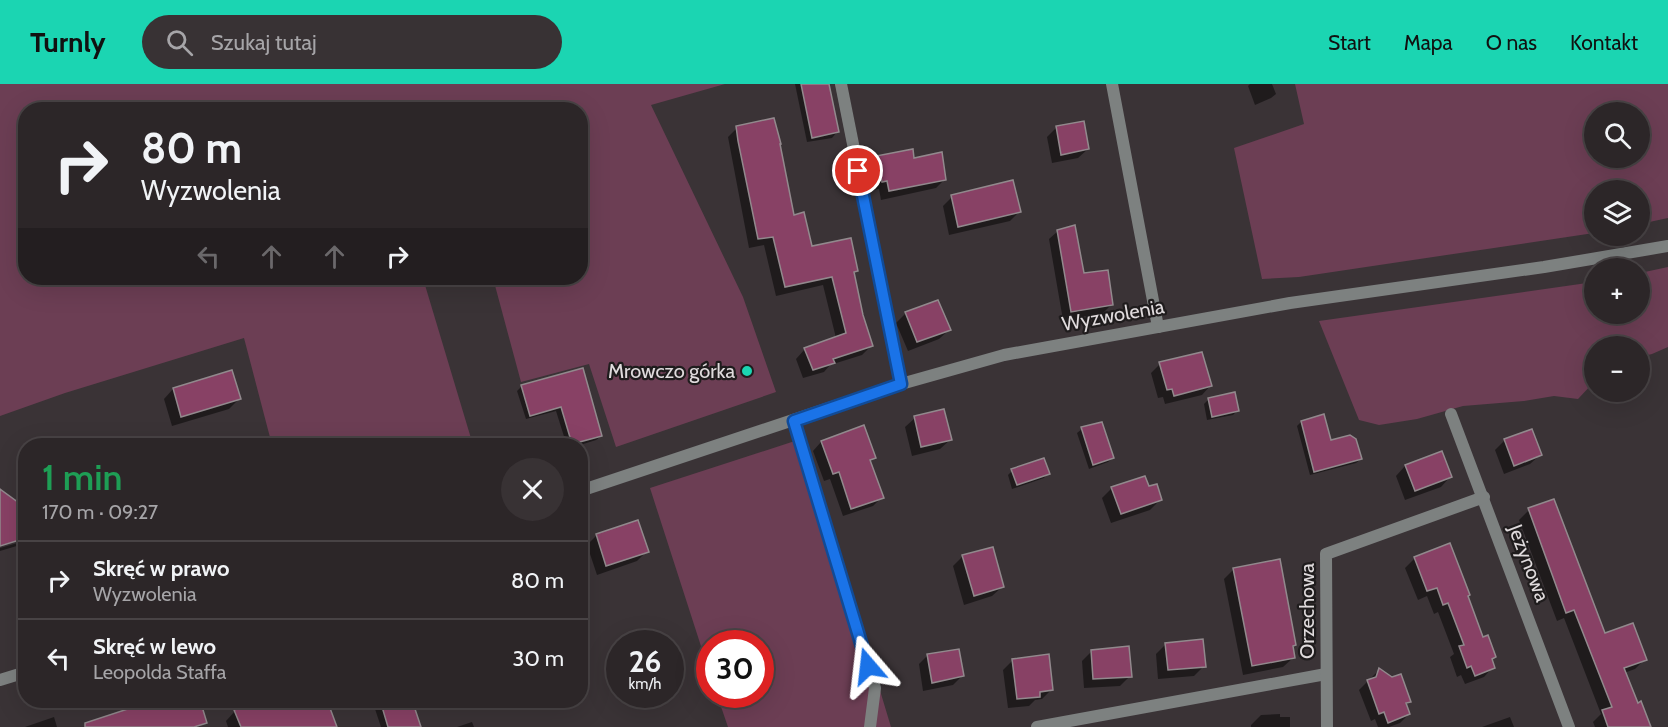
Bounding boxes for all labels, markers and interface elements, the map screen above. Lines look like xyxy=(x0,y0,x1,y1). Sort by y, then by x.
search box xyxy=(142,15,562,69)
text: Turnly xyxy=(30,25,106,59)
icon: search xyxy=(163,26,196,59)
text: Szukaj tutaj xyxy=(211,29,317,56)
text: Start xyxy=(1328,30,1371,55)
text: Mapa xyxy=(1404,30,1453,55)
text: O nas xyxy=(1486,30,1537,55)
text: Kontakt xyxy=(1570,30,1638,55)
map controls xyxy=(1584,102,1650,402)
button: search xyxy=(1584,102,1650,168)
text: 80 m xyxy=(141,122,242,174)
icon: right xyxy=(42,126,120,204)
pin xyxy=(832,145,883,196)
icon: arrive xyxy=(841,154,874,187)
text: Wyzwolenia xyxy=(141,174,281,207)
button: layers xyxy=(1584,180,1650,246)
icon: left xyxy=(192,240,225,273)
icon: ahead xyxy=(255,240,288,273)
icon: ahead xyxy=(318,240,351,273)
icon: right xyxy=(381,240,414,273)
button: + xyxy=(1584,258,1650,324)
street label: Wyzwolenia xyxy=(1060,294,1166,336)
button: − xyxy=(1584,336,1650,402)
place label: Mrowczo górka xyxy=(608,359,735,383)
marker: Mrowczo górka xyxy=(740,364,754,378)
text: 1 min xyxy=(42,455,122,499)
button: close xyxy=(501,458,564,521)
text: 170 m · 09:27 xyxy=(42,500,158,524)
street label: Jeżynowa xyxy=(1503,520,1555,605)
text: Skręć w prawo xyxy=(93,555,230,582)
street label: Orzechowa xyxy=(1295,563,1319,659)
icon: right xyxy=(42,564,75,597)
text: 80 m xyxy=(511,567,564,594)
text: Wyzwolenia xyxy=(93,582,197,606)
speed limit sign: 30 xyxy=(696,630,774,708)
text: Skręć w lewo xyxy=(93,633,216,660)
position arrow xyxy=(836,634,900,698)
icon: left xyxy=(42,642,75,675)
text: 26 xyxy=(629,643,661,680)
text: 30 m xyxy=(512,645,564,672)
text: Leopolda Staffa xyxy=(93,660,226,684)
text: km/h xyxy=(629,675,661,693)

